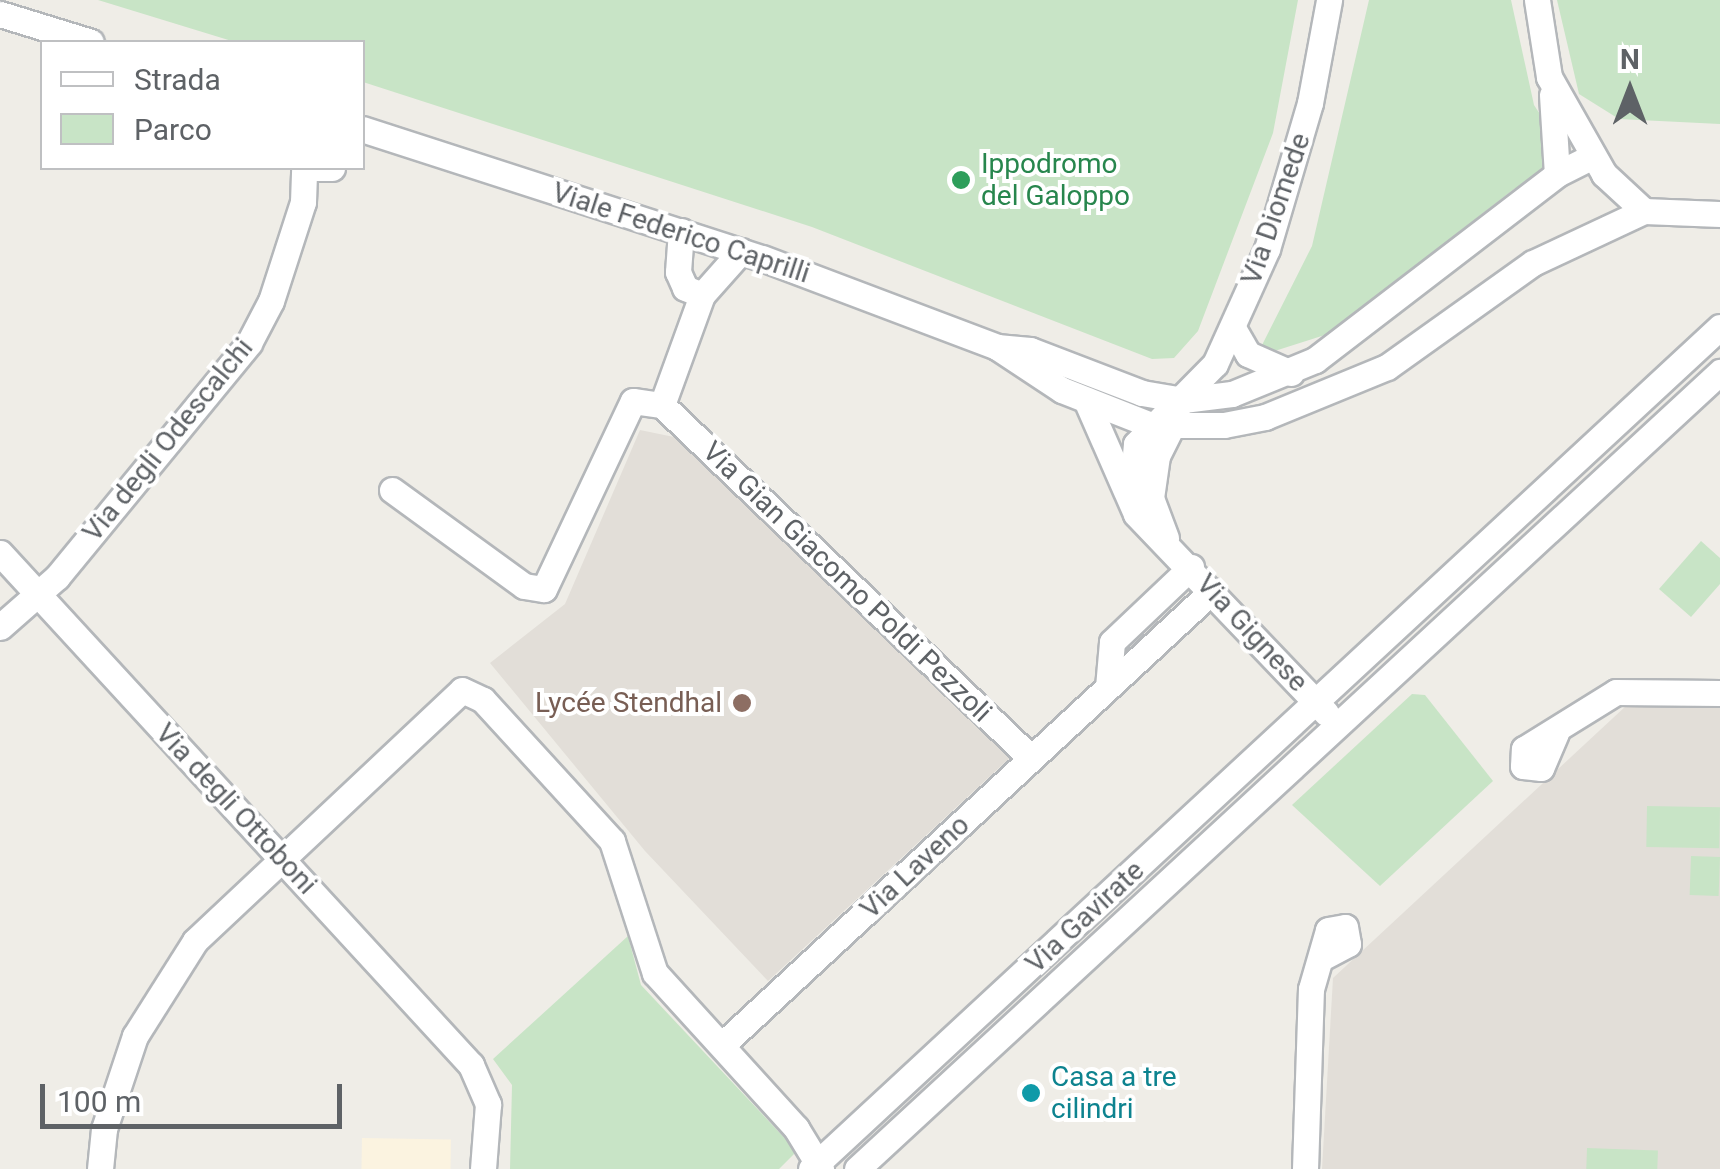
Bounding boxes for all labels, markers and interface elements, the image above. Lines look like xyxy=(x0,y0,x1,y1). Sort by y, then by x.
legend xyxy=(40,40,365,170)
north arrow xyxy=(1580,40,1680,140)
text: N xyxy=(1620,43,1640,76)
text: Strada xyxy=(134,62,221,97)
text: Parco xyxy=(134,112,212,147)
street label: Via Diomede xyxy=(1234,129,1318,289)
place label: Ippodromo del Galoppo xyxy=(981,147,1130,213)
marker: Ippodromo del Galoppo xyxy=(950,169,972,191)
street label: Viale Federico Caprilli xyxy=(548,175,814,291)
street label: Via degli Odescalchi xyxy=(76,332,260,548)
street label: Via Gian Giacomo Poldi Pezzoli xyxy=(695,435,999,729)
street label: Via Gignese xyxy=(1189,567,1315,699)
place label: Lycée Stendhal xyxy=(535,686,722,720)
marker: Lycée Stendhal xyxy=(731,692,753,714)
street label: Via degli Ottoboni xyxy=(148,717,324,901)
street label: Via Laveno xyxy=(854,808,976,926)
street label: Via Gavirate xyxy=(1019,854,1151,980)
place label: Casa a tre cilindri xyxy=(1051,1060,1176,1126)
scale bar xyxy=(45,1064,348,1126)
marker: Casa a tre cilindri xyxy=(1020,1082,1042,1104)
text: 100 m xyxy=(57,1084,141,1119)

